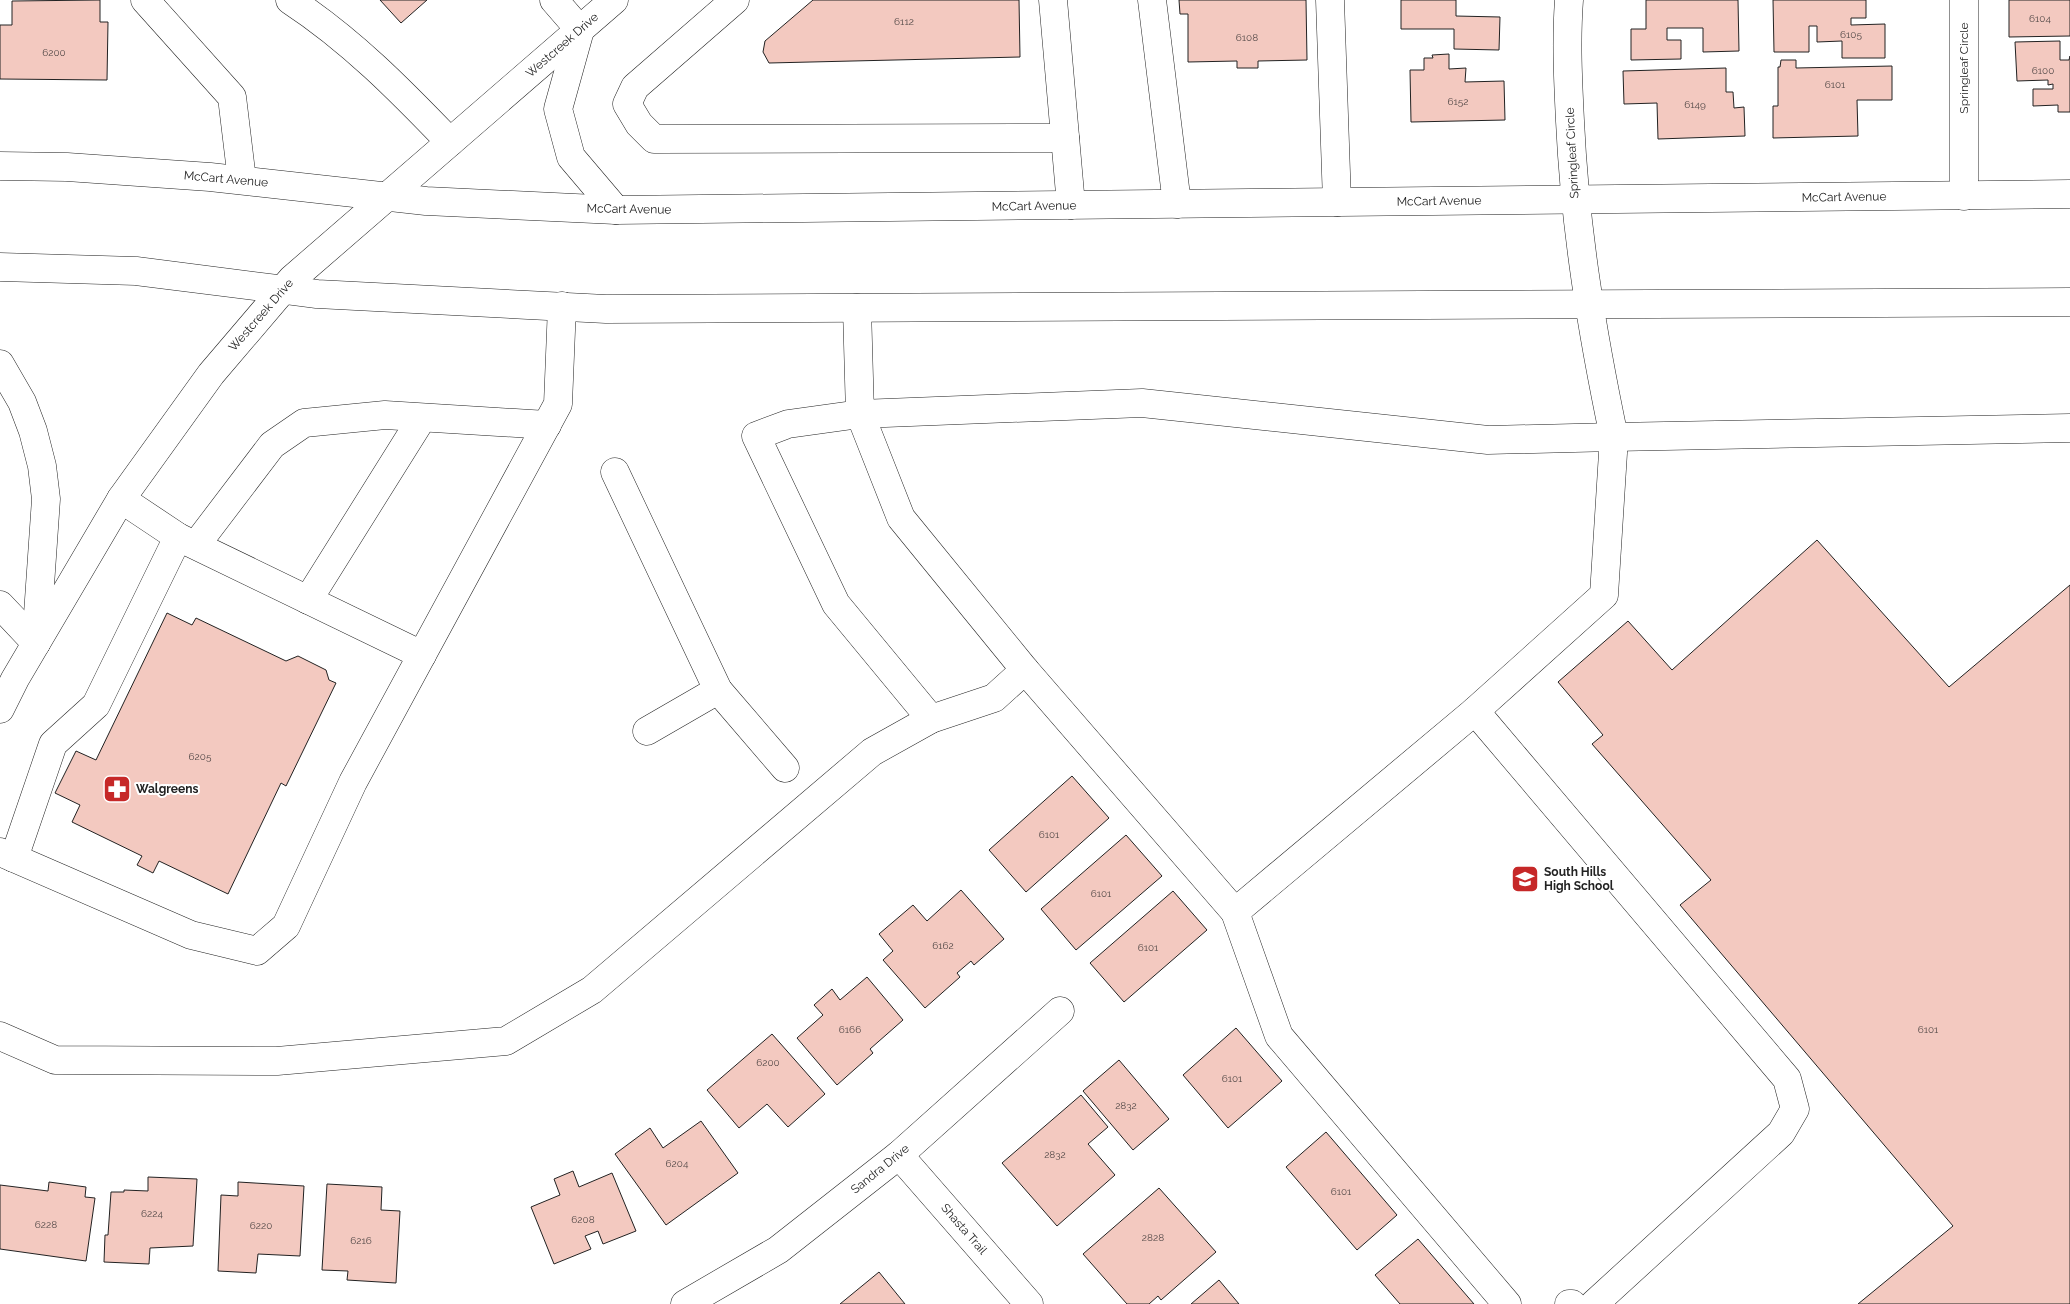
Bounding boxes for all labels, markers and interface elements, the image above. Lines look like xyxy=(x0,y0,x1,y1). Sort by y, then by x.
street label: Westcreek Drive xyxy=(523,10,601,80)
house number: 6104 xyxy=(2029,13,2051,24)
house number: 6112 xyxy=(894,16,914,27)
street label: Springleaf Circle xyxy=(1957,22,1971,114)
house number: 6105 xyxy=(1840,29,1862,40)
house number: 6108 xyxy=(1236,32,1258,43)
house number: 6200 xyxy=(42,47,66,58)
house number: 6100 xyxy=(2032,65,2054,76)
house number: 6101 xyxy=(1825,79,1846,90)
house number: 6152 xyxy=(1448,96,1468,107)
house number: 6149 xyxy=(1684,99,1706,110)
street label: Springleaf Circle xyxy=(1563,107,1581,199)
street label: McCart Avenue xyxy=(183,168,269,190)
street label: McCart Avenue xyxy=(1801,189,1887,205)
street label: McCart Avenue xyxy=(1396,193,1482,209)
street label: McCart Avenue xyxy=(991,198,1077,214)
street label: McCart Avenue xyxy=(586,201,672,217)
street label: Westcreek Drive xyxy=(226,276,296,354)
house number: 6205 xyxy=(189,751,212,762)
pharmacy icon: Walgreens xyxy=(102,774,132,804)
place label: Walgreens xyxy=(136,782,198,796)
house number: 6101 xyxy=(1039,829,1060,840)
school or university icon: South Hills High School xyxy=(1510,864,1540,894)
place label: South Hills High School xyxy=(1544,865,1614,893)
house number: 6101 xyxy=(1091,888,1112,899)
house number: 6162 xyxy=(932,940,954,951)
house number: 6101 xyxy=(1138,942,1159,953)
house number: 6166 xyxy=(839,1024,861,1035)
house number: 6101 xyxy=(1918,1024,1939,1035)
house number: 6200 xyxy=(756,1057,780,1068)
house number: 6101 xyxy=(1222,1073,1243,1084)
house number: 2832 xyxy=(1115,1100,1137,1111)
street label: Sandra Drive xyxy=(848,1141,912,1197)
house number: 2832 xyxy=(1044,1149,1066,1160)
house number: 6204 xyxy=(666,1158,689,1169)
house number: 6101 xyxy=(1331,1186,1352,1197)
street label: Shasta Trail xyxy=(938,1201,990,1258)
house number: 6224 xyxy=(141,1208,163,1219)
house number: 6208 xyxy=(571,1214,595,1225)
house number: 6228 xyxy=(35,1219,57,1230)
house number: 6220 xyxy=(250,1220,272,1231)
house number: 2828 xyxy=(1142,1232,1164,1243)
house number: 6216 xyxy=(350,1235,372,1246)

